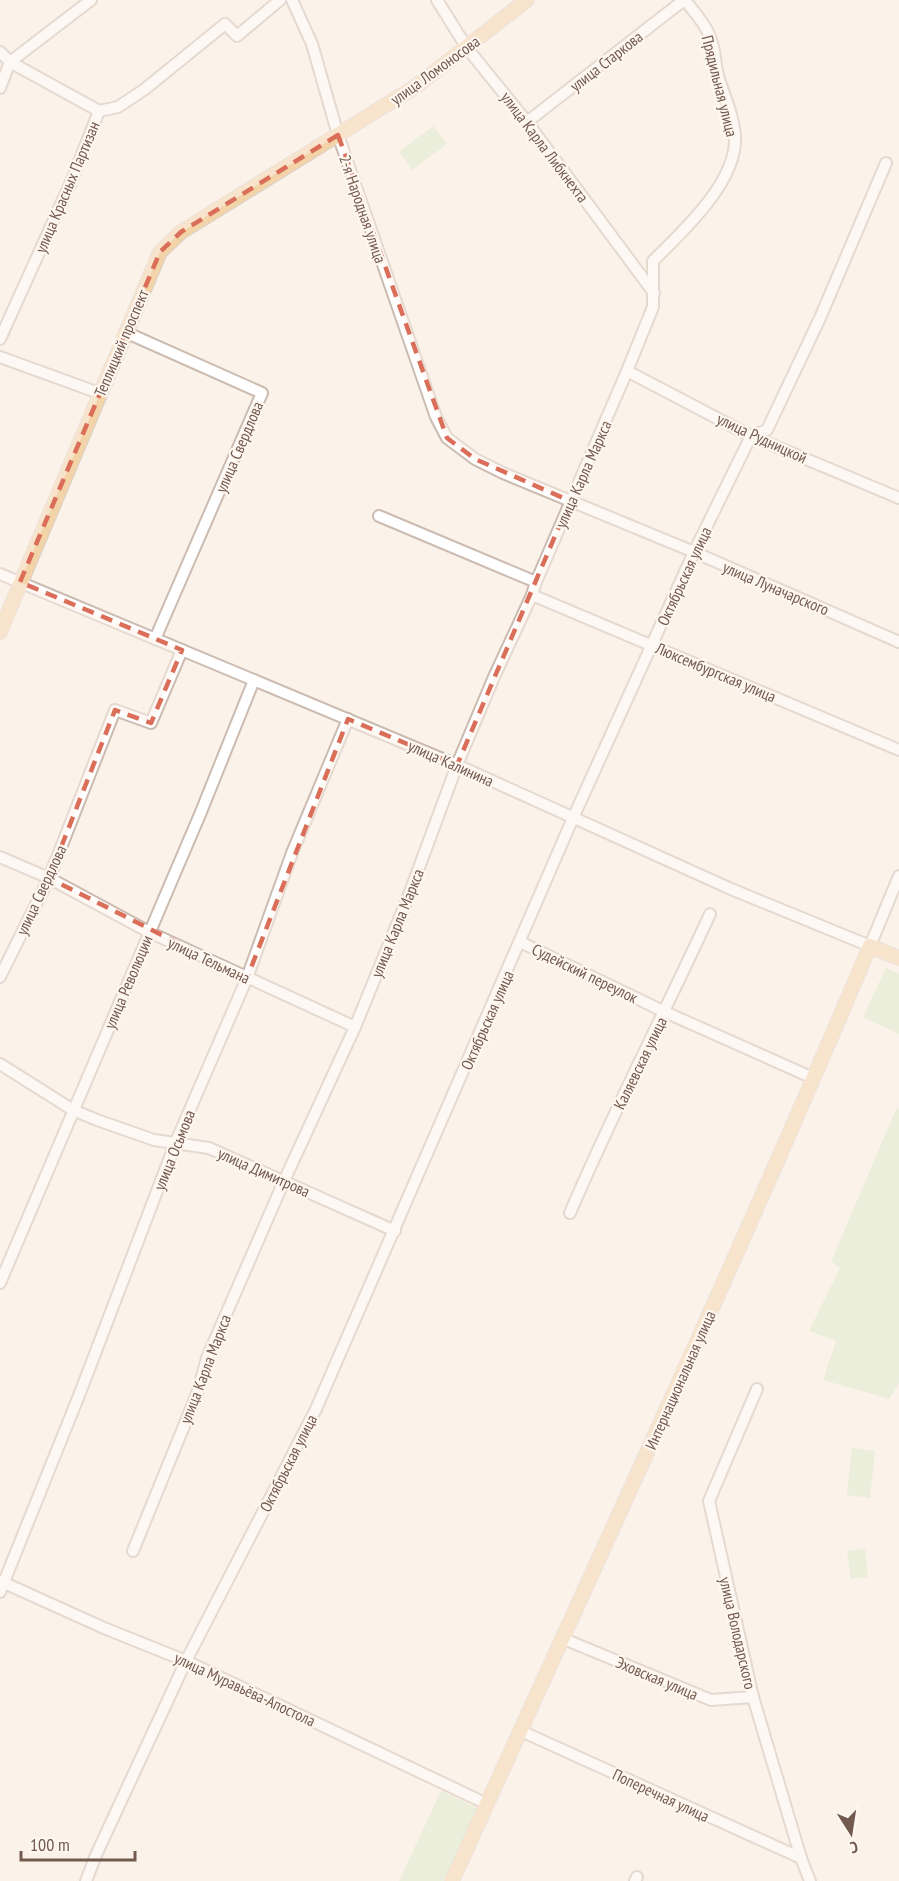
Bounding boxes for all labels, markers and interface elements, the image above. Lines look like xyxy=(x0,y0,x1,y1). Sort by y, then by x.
street label: улица Старкова xyxy=(566,26,646,96)
street label: улица Ломоносова xyxy=(386,31,484,109)
street label: Прядильная улица xyxy=(698,33,742,139)
street label: улица Карла Либкнехта xyxy=(497,88,593,206)
street label: улица Красных Партизан xyxy=(30,118,104,256)
street label: 2-я Народная улица xyxy=(335,152,391,266)
street label: Теплицкий проспект xyxy=(89,286,153,400)
street label: улица Свердлова xyxy=(211,398,267,496)
street label: улица Рудницкой xyxy=(714,408,810,468)
street label: улица Карла Маркса xyxy=(550,417,616,531)
street label: Октябрьская улица xyxy=(652,523,716,629)
street label: улица Луначарского xyxy=(720,557,832,619)
street label: Люксембургская улица xyxy=(652,637,779,706)
street label: улица Калинина xyxy=(405,735,497,791)
street label: улица Свердлова xyxy=(11,842,71,938)
street label: улица Карла Маркса xyxy=(366,866,428,980)
street label: улица Революции xyxy=(99,932,157,1032)
street label: улица Тельмана xyxy=(165,932,253,988)
street label: Судейский переулок xyxy=(529,939,642,1008)
street label: Октябрьская улица xyxy=(456,967,518,1073)
street label: Каляевская улица xyxy=(609,1013,671,1113)
street label: улица Осьмова xyxy=(149,1107,199,1193)
street label: улица Димитрова xyxy=(215,1143,313,1201)
street label: Интернациональная улица xyxy=(640,1307,720,1453)
street label: улица Карла Маркса xyxy=(175,1312,235,1426)
street label: Октябрьская улица xyxy=(255,1411,321,1515)
street label: улица Володарского xyxy=(715,1575,761,1691)
street label: улица Муравьёва-Апостола xyxy=(171,1648,319,1730)
street label: Эховская улица xyxy=(613,1652,701,1704)
street label: Поперечная улица xyxy=(609,1764,713,1826)
north arrow xyxy=(821,1803,881,1863)
scale bar xyxy=(21,1824,135,1862)
text: 100 m xyxy=(30,1833,70,1856)
text: С xyxy=(848,1837,860,1858)

